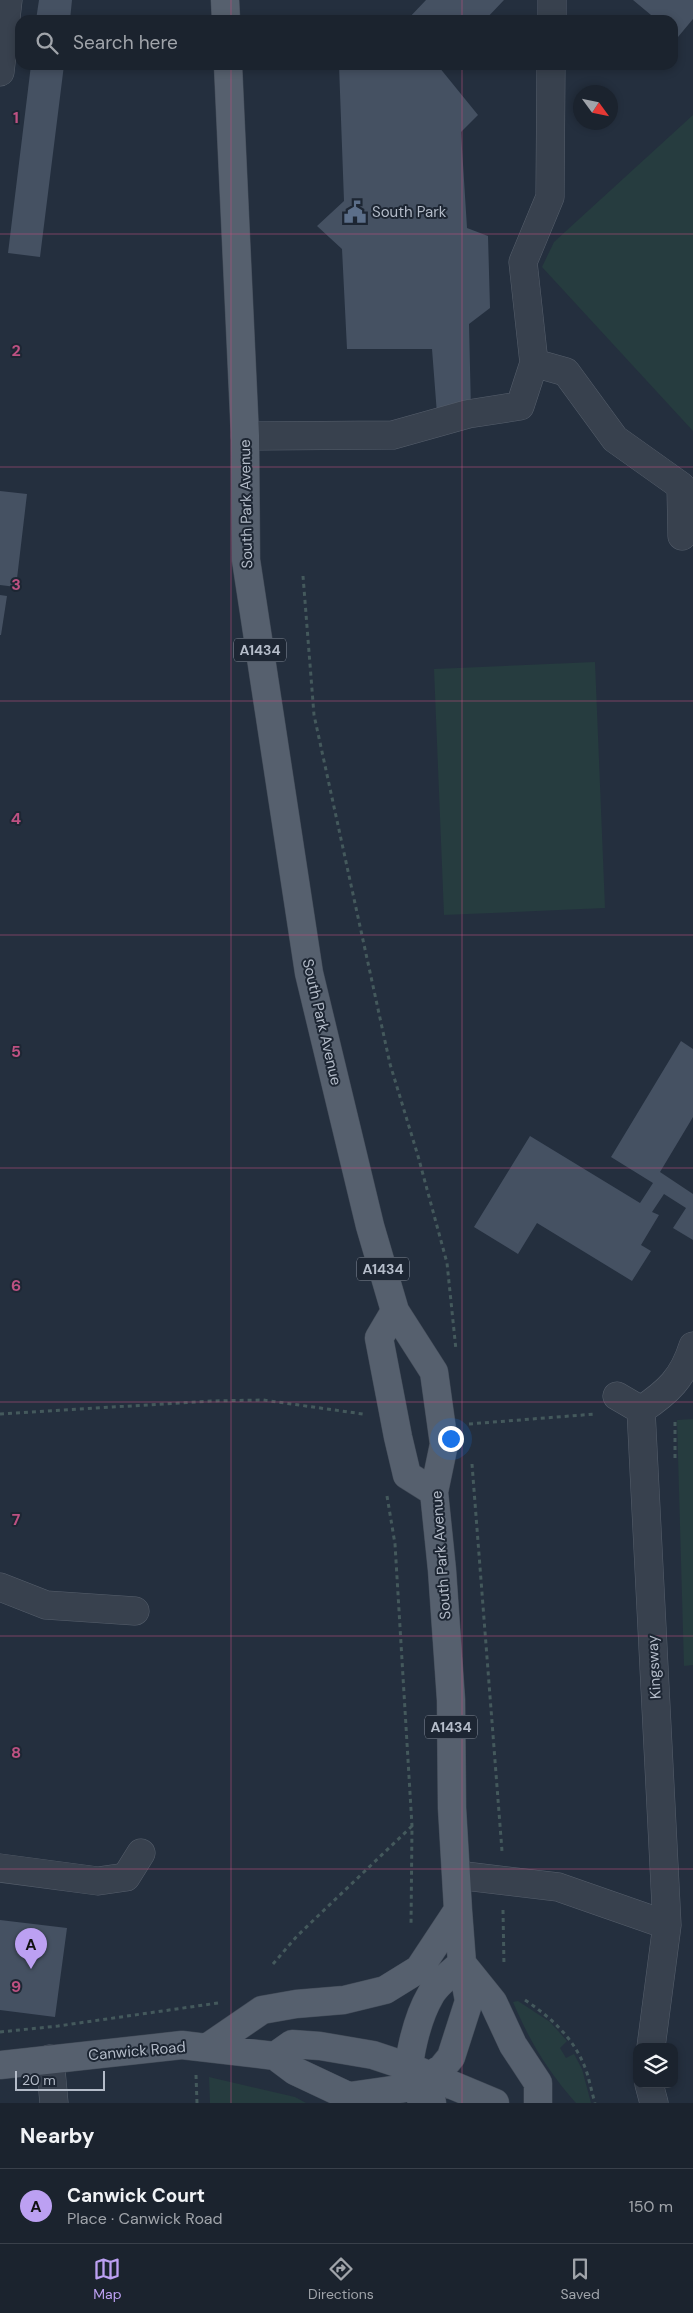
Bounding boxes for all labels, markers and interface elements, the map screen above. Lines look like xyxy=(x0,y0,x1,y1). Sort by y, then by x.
search box xyxy=(15,15,678,70)
icon: search xyxy=(33,29,61,57)
text: Search here xyxy=(73,30,178,55)
north arrow xyxy=(573,85,618,130)
text: 1 xyxy=(13,107,19,128)
public building icon: South Park xyxy=(342,199,368,225)
place label: South Park xyxy=(372,202,447,222)
text: 2 xyxy=(11,340,21,361)
street label: South Park Avenue xyxy=(235,439,257,569)
text: 3 xyxy=(11,574,21,595)
road number: A1434 xyxy=(234,638,286,662)
text: 4 xyxy=(11,808,21,829)
street label: South Park Avenue xyxy=(298,957,346,1087)
text: 5 xyxy=(11,1041,21,1062)
road number: A1434 xyxy=(357,1258,409,1280)
text: 6 xyxy=(11,1275,21,1296)
your location xyxy=(438,1426,464,1452)
street label: South Park Avenue xyxy=(427,1490,455,1620)
text: 7 xyxy=(12,1509,21,1530)
street label: Kingsway xyxy=(642,1634,666,1700)
road number: A1434 xyxy=(425,1715,477,1738)
text: 8 xyxy=(11,1742,21,1763)
pin: A xyxy=(15,1928,47,1969)
text: 9 xyxy=(11,1976,21,1997)
street label: Canwick Road xyxy=(88,2037,186,2065)
map controls xyxy=(633,2043,678,2088)
button: layers xyxy=(633,2043,678,2088)
scale bar xyxy=(15,2068,105,2091)
text: 20 m xyxy=(22,2071,56,2089)
text: Nearby xyxy=(20,2122,94,2150)
text: Canwick Court xyxy=(67,2183,205,2208)
text: A xyxy=(30,2196,42,2217)
text: 150 m xyxy=(629,2196,673,2217)
text: Place · Canwick Road xyxy=(67,2208,223,2229)
tab: Map xyxy=(93,2255,121,2303)
tab: Directions xyxy=(308,2255,374,2303)
tab: Saved xyxy=(560,2255,600,2303)

